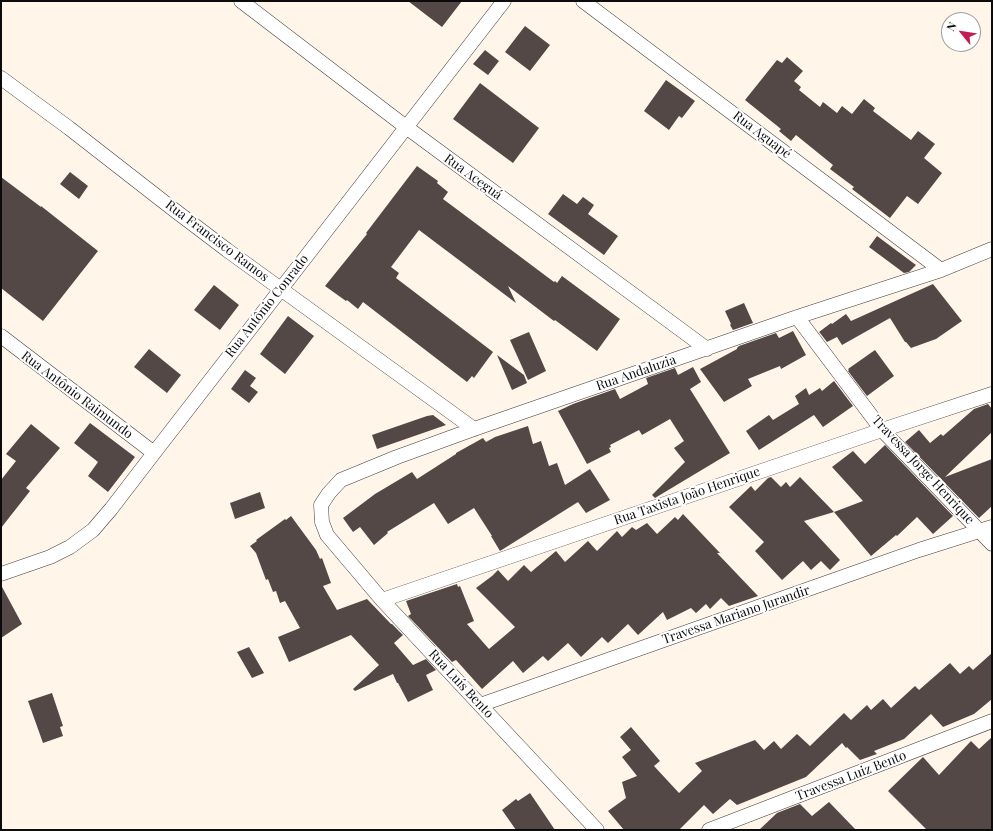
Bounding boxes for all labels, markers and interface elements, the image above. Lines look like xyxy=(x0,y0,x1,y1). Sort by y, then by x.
north arrow xyxy=(941,12,981,52)
text: N xyxy=(943,19,960,33)
street label: Rua Aguapé xyxy=(730,108,794,162)
street label: Rua Aceguá xyxy=(441,151,505,203)
street label: Rua Francisco Ramos xyxy=(162,197,272,285)
street label: Rua Antônio Conrado xyxy=(222,252,312,360)
street label: Rua Antônio Raimundo xyxy=(18,348,136,442)
street label: Rua Andaluzia xyxy=(594,352,678,394)
street label: Travessa Jorge Henrique xyxy=(869,412,977,528)
street label: Rua Taxista João Henrique xyxy=(612,464,762,528)
street label: Travessa Mariano Jurandir xyxy=(660,582,812,648)
street label: Rua Luís Bento xyxy=(425,647,497,721)
street label: Travessa Luiz Bento xyxy=(794,748,908,804)

